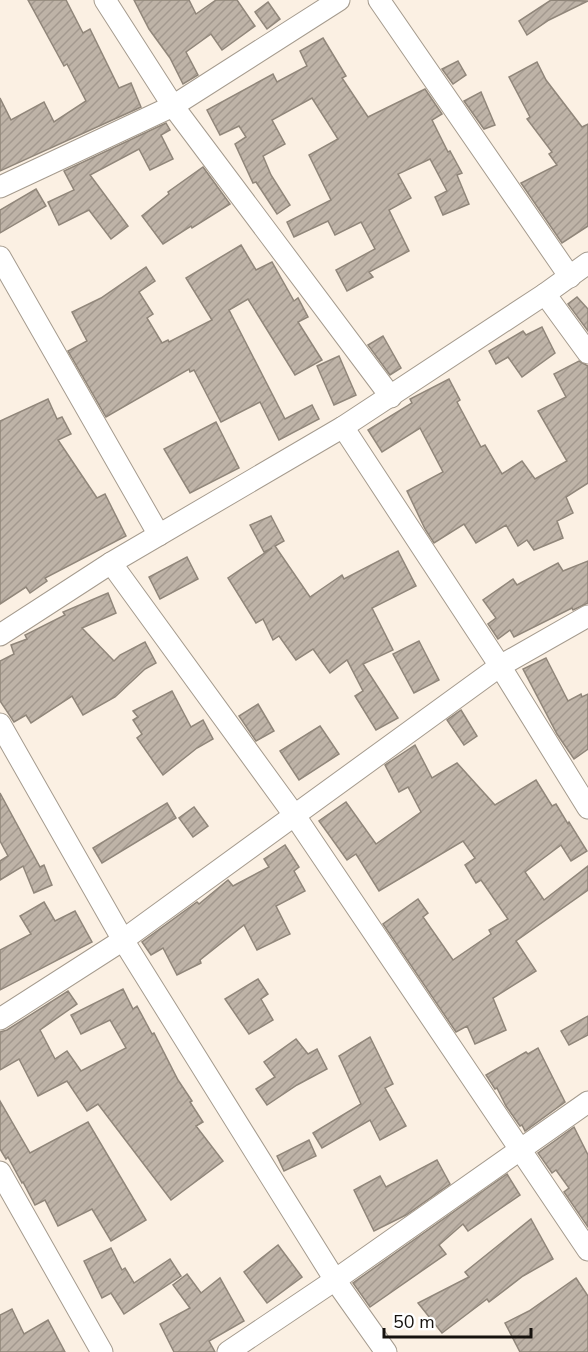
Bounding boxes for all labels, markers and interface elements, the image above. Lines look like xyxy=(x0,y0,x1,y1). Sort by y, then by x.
scale bar xyxy=(384,1301,531,1339)
text: 50 m xyxy=(393,1310,435,1334)

